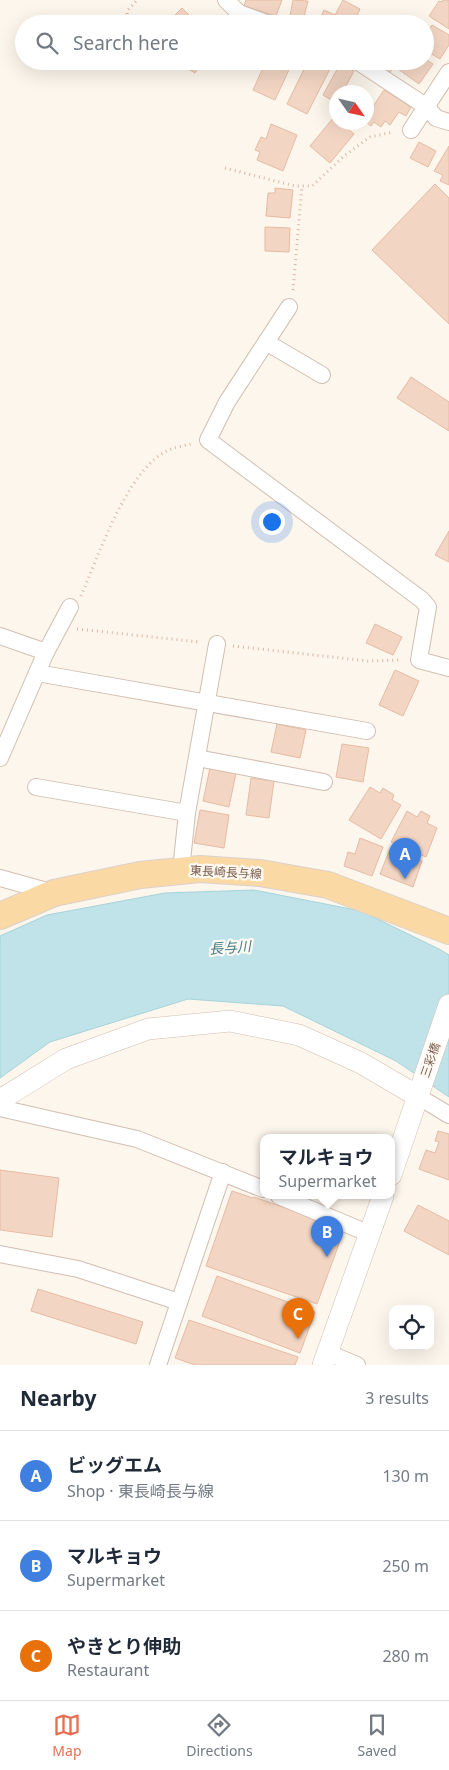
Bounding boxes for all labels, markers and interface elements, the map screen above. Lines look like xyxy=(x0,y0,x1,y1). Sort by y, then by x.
search box xyxy=(15,15,434,70)
icon: search xyxy=(33,29,61,57)
text: Search here xyxy=(73,30,179,56)
north arrow xyxy=(329,85,374,130)
your location xyxy=(259,509,285,535)
pin: A xyxy=(389,838,421,879)
street label: 東長崎長与線 xyxy=(190,862,262,882)
water label: 長与川 xyxy=(208,936,254,958)
street label: 三彩橋 xyxy=(416,1040,444,1080)
popup xyxy=(260,1134,395,1199)
text: マルキョウ xyxy=(278,1144,373,1170)
text: Supermarket xyxy=(278,1170,377,1192)
pin: B xyxy=(311,1216,343,1257)
pin: C xyxy=(282,1298,314,1339)
map controls xyxy=(389,1305,434,1350)
button: locate xyxy=(389,1305,434,1350)
text: Nearby xyxy=(20,1384,96,1412)
text: 3 results xyxy=(365,1387,429,1409)
text: ビッグエム xyxy=(67,1452,162,1478)
text: A xyxy=(30,1465,42,1487)
text: 130 m xyxy=(382,1465,429,1487)
text: Shop · 東長崎長与線 xyxy=(67,1480,214,1502)
text: マルキョウ xyxy=(67,1543,162,1569)
text: B xyxy=(31,1555,41,1577)
text: 250 m xyxy=(382,1555,429,1577)
text: Supermarket xyxy=(67,1569,165,1591)
text: やきとり伸助 xyxy=(67,1633,181,1659)
text: C xyxy=(31,1645,41,1667)
text: 280 m xyxy=(382,1645,429,1667)
text: Restaurant xyxy=(67,1659,149,1681)
tab: Map xyxy=(52,1711,82,1760)
tab: Directions xyxy=(186,1711,253,1760)
tab: Saved xyxy=(357,1711,397,1760)

